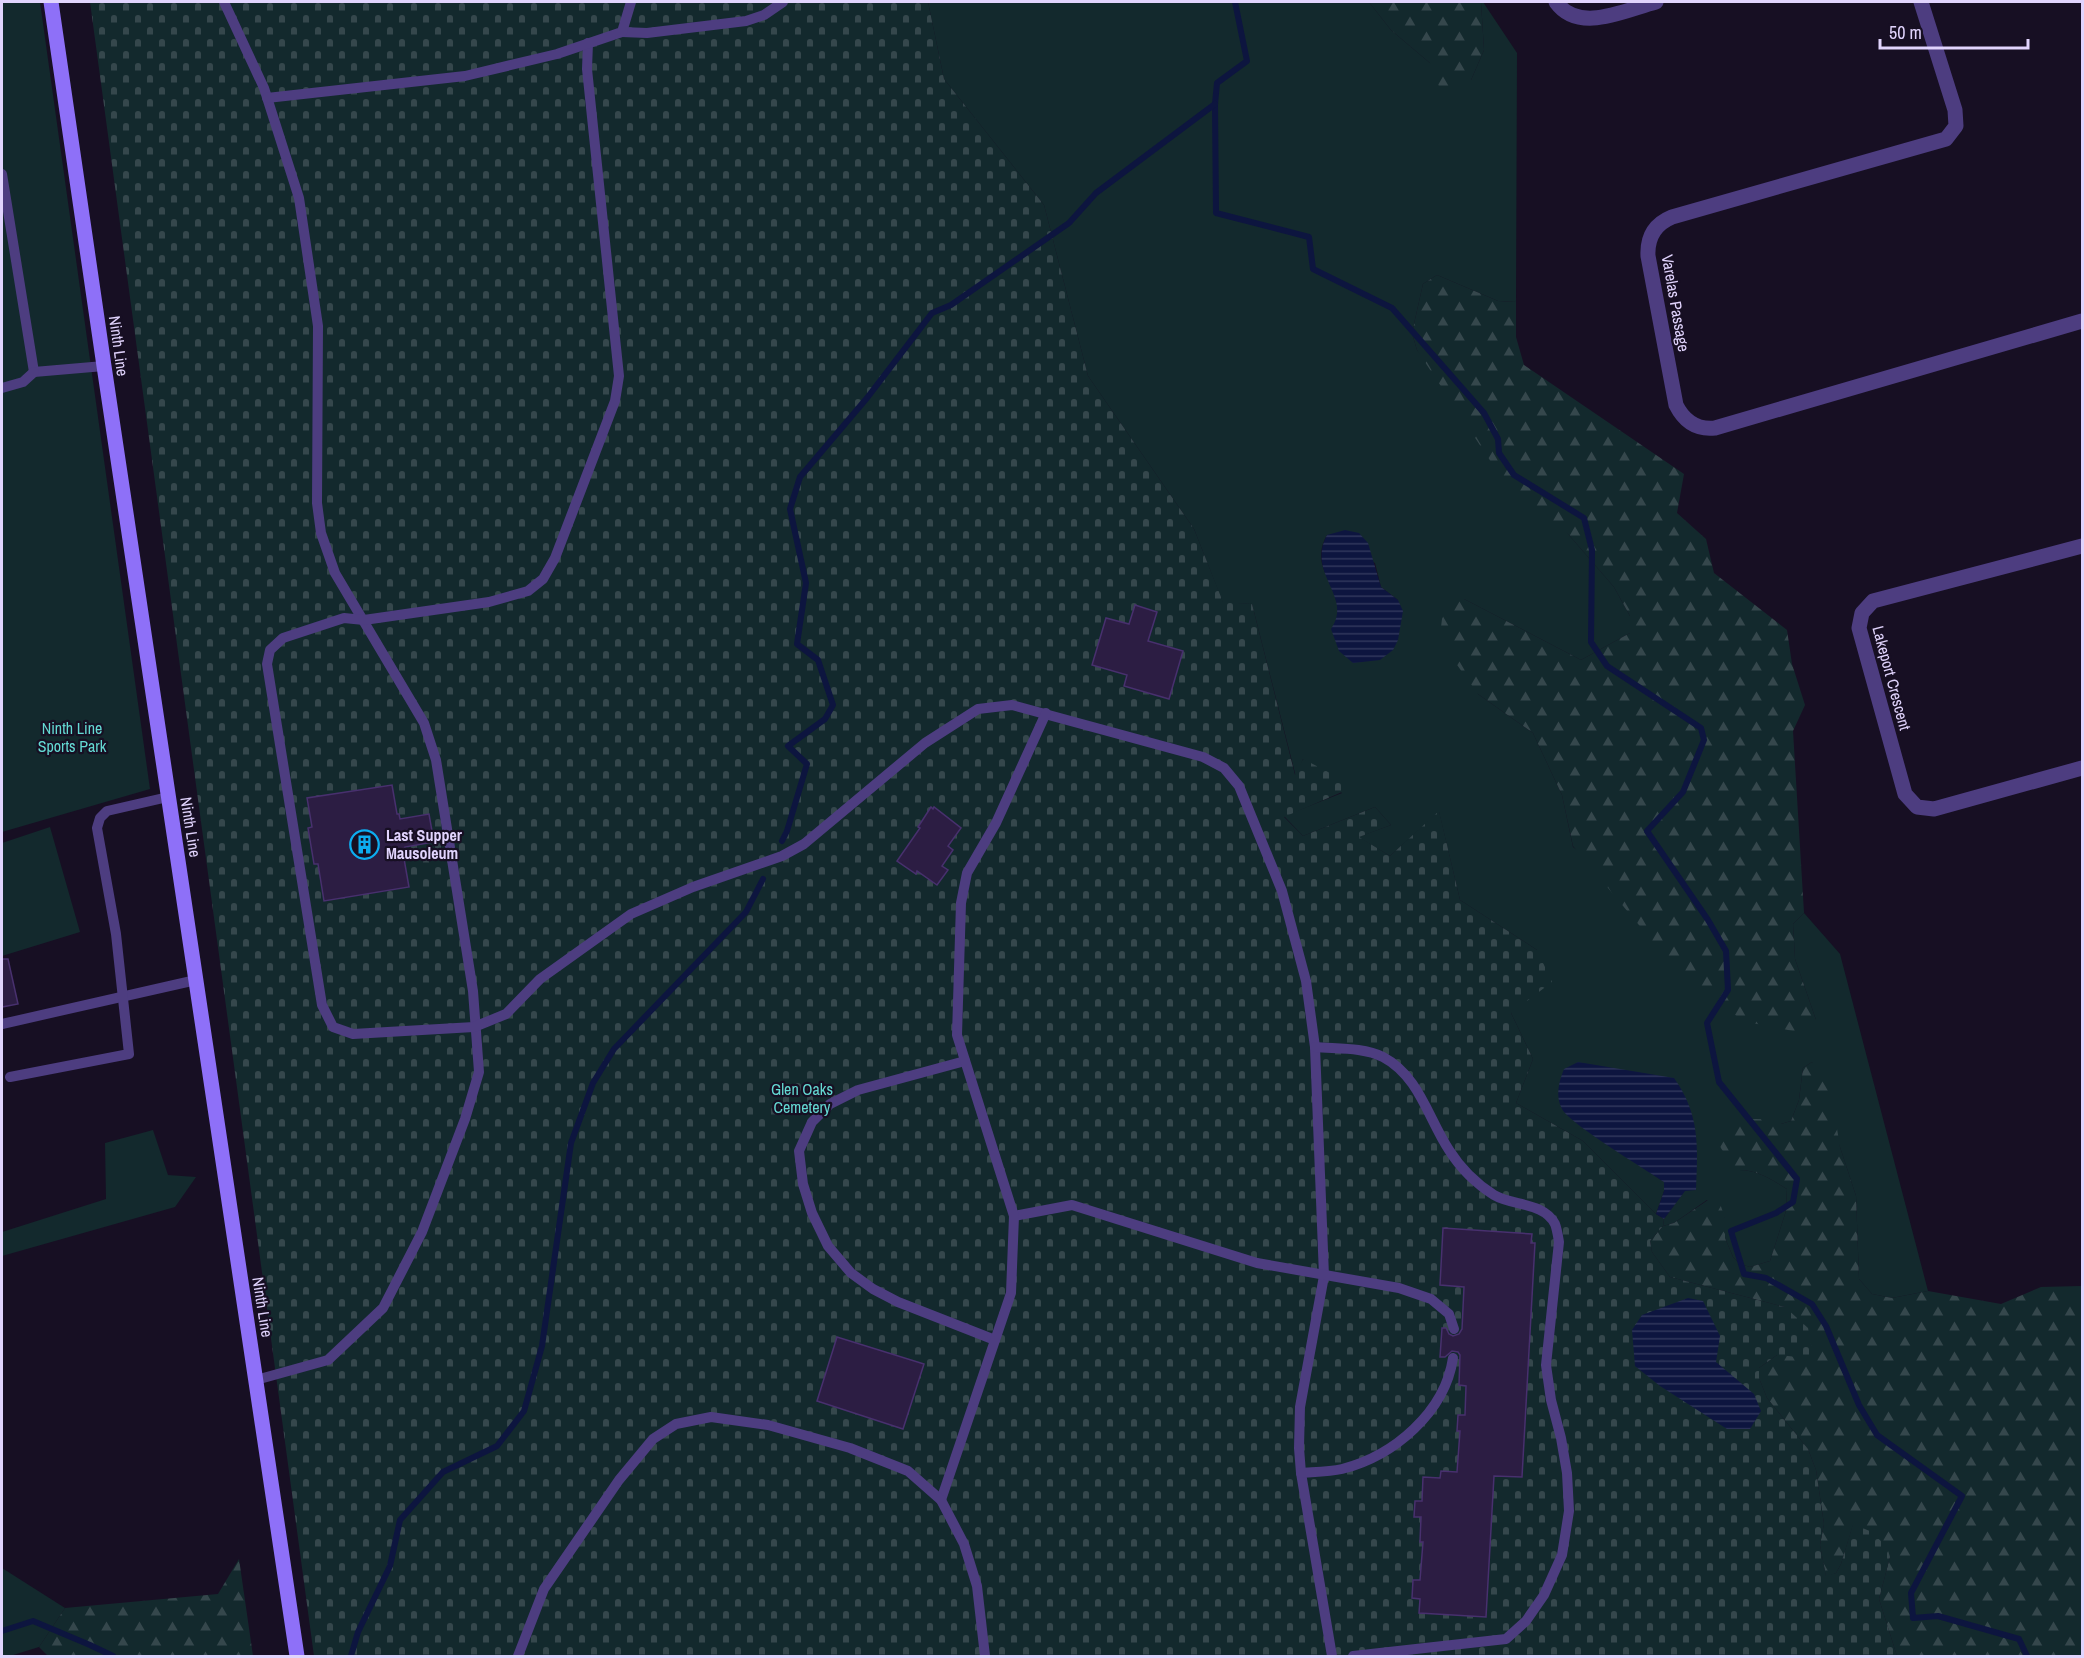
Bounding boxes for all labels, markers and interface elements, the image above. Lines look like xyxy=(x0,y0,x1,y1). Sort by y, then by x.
scale bar xyxy=(1880,12,2028,50)
text: 50 m xyxy=(1889,20,1922,45)
street label: Varelas Passage xyxy=(1657,253,1695,353)
street label: Ninth Line xyxy=(104,314,134,378)
street label: Lakeport Crescent xyxy=(1868,623,1917,733)
park label: Ninth Line Sports Park xyxy=(38,717,107,757)
street label: Ninth Line xyxy=(175,795,207,859)
place label: Last Supper Mausoleum xyxy=(386,824,463,864)
building icon: Last Supper Mausoleum xyxy=(349,828,381,860)
park label: Glen Oaks Cemetery xyxy=(771,1078,833,1118)
street label: Ninth Line xyxy=(247,1275,279,1339)

